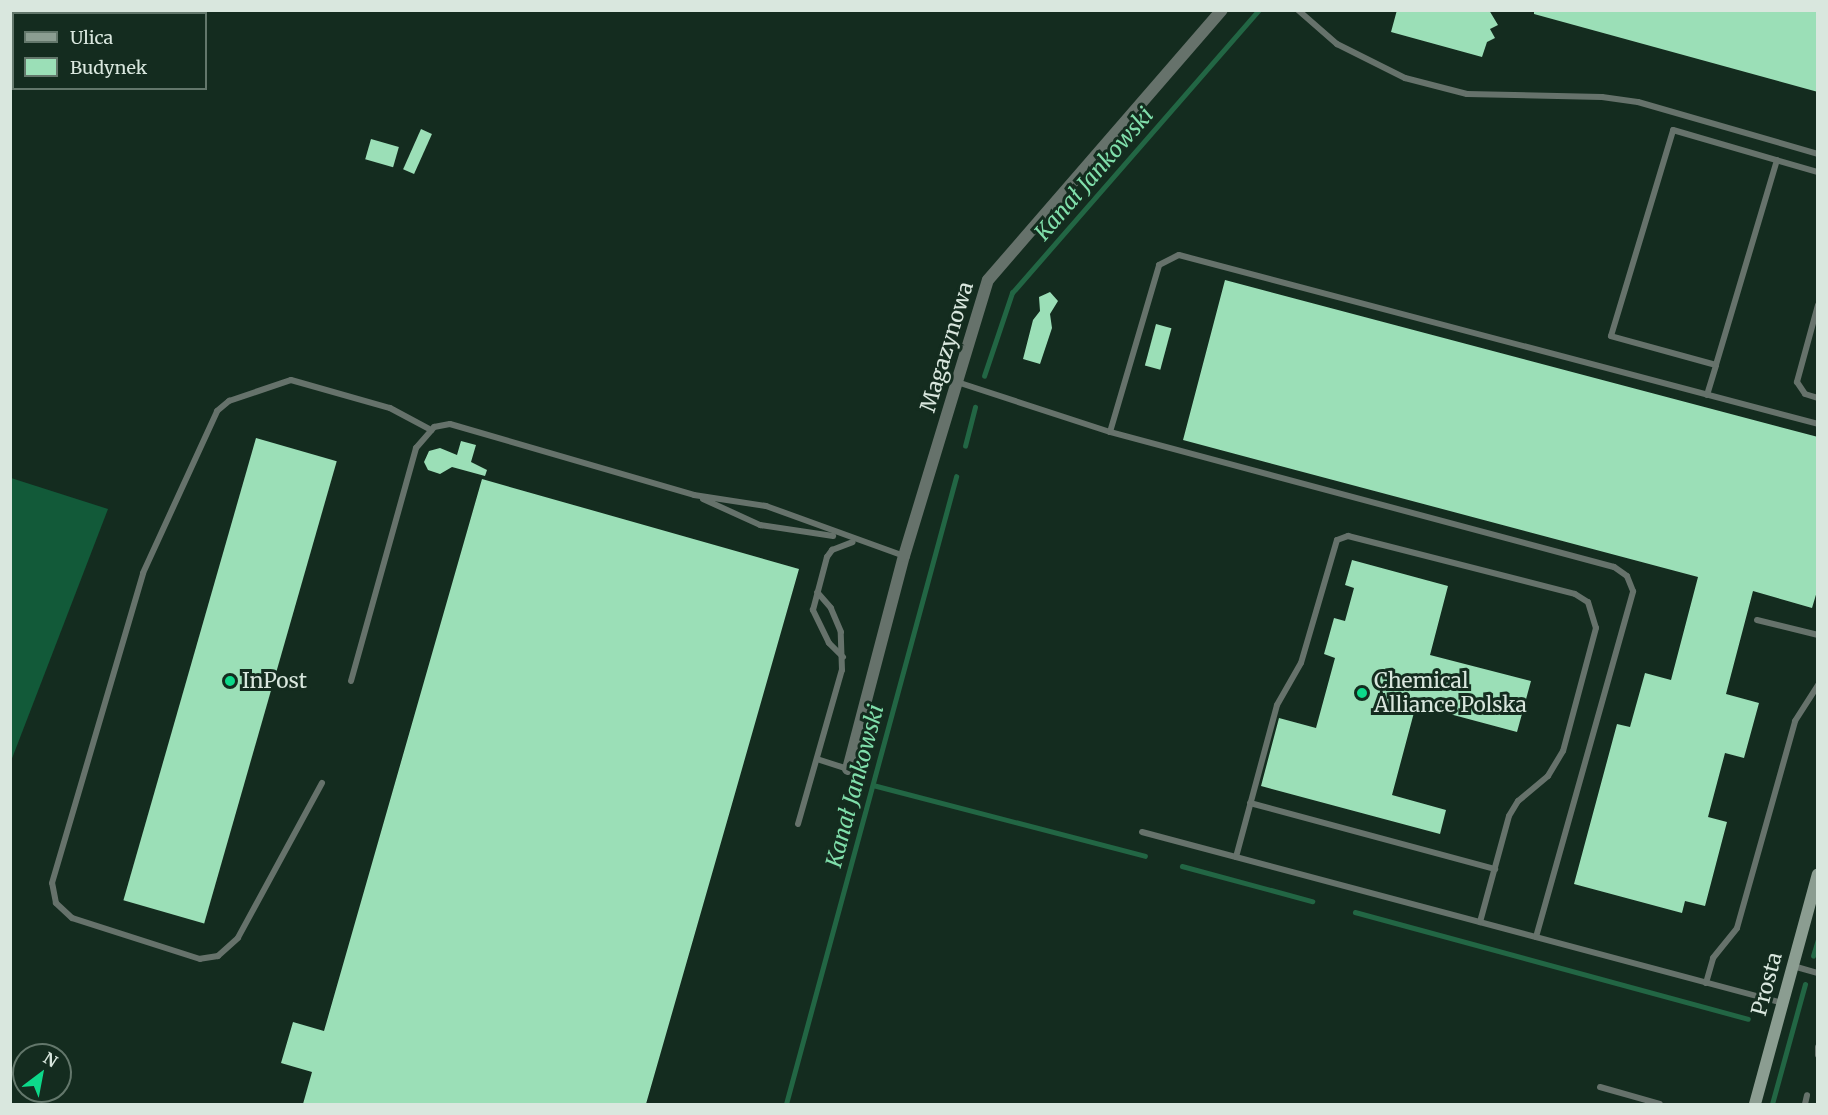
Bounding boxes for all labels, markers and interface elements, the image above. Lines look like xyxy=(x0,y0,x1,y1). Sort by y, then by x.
legend xyxy=(12,12,207,90)
text: Ulica xyxy=(70,26,113,49)
text: Budynek xyxy=(70,56,147,79)
water label: Kanał Jankowski xyxy=(1029,102,1159,246)
street label: Magazynowa xyxy=(915,279,979,415)
place label: InPost xyxy=(242,668,307,694)
place label: Chemical Alliance Polska xyxy=(1374,668,1527,718)
marker: InPost xyxy=(223,674,237,688)
marker: Chemical Alliance Polska xyxy=(1355,686,1369,700)
water label: Kanał Jankowski xyxy=(821,702,889,870)
street label: Prosta xyxy=(1746,950,1788,1018)
north arrow xyxy=(12,1043,72,1103)
text: N xyxy=(40,1048,61,1071)

